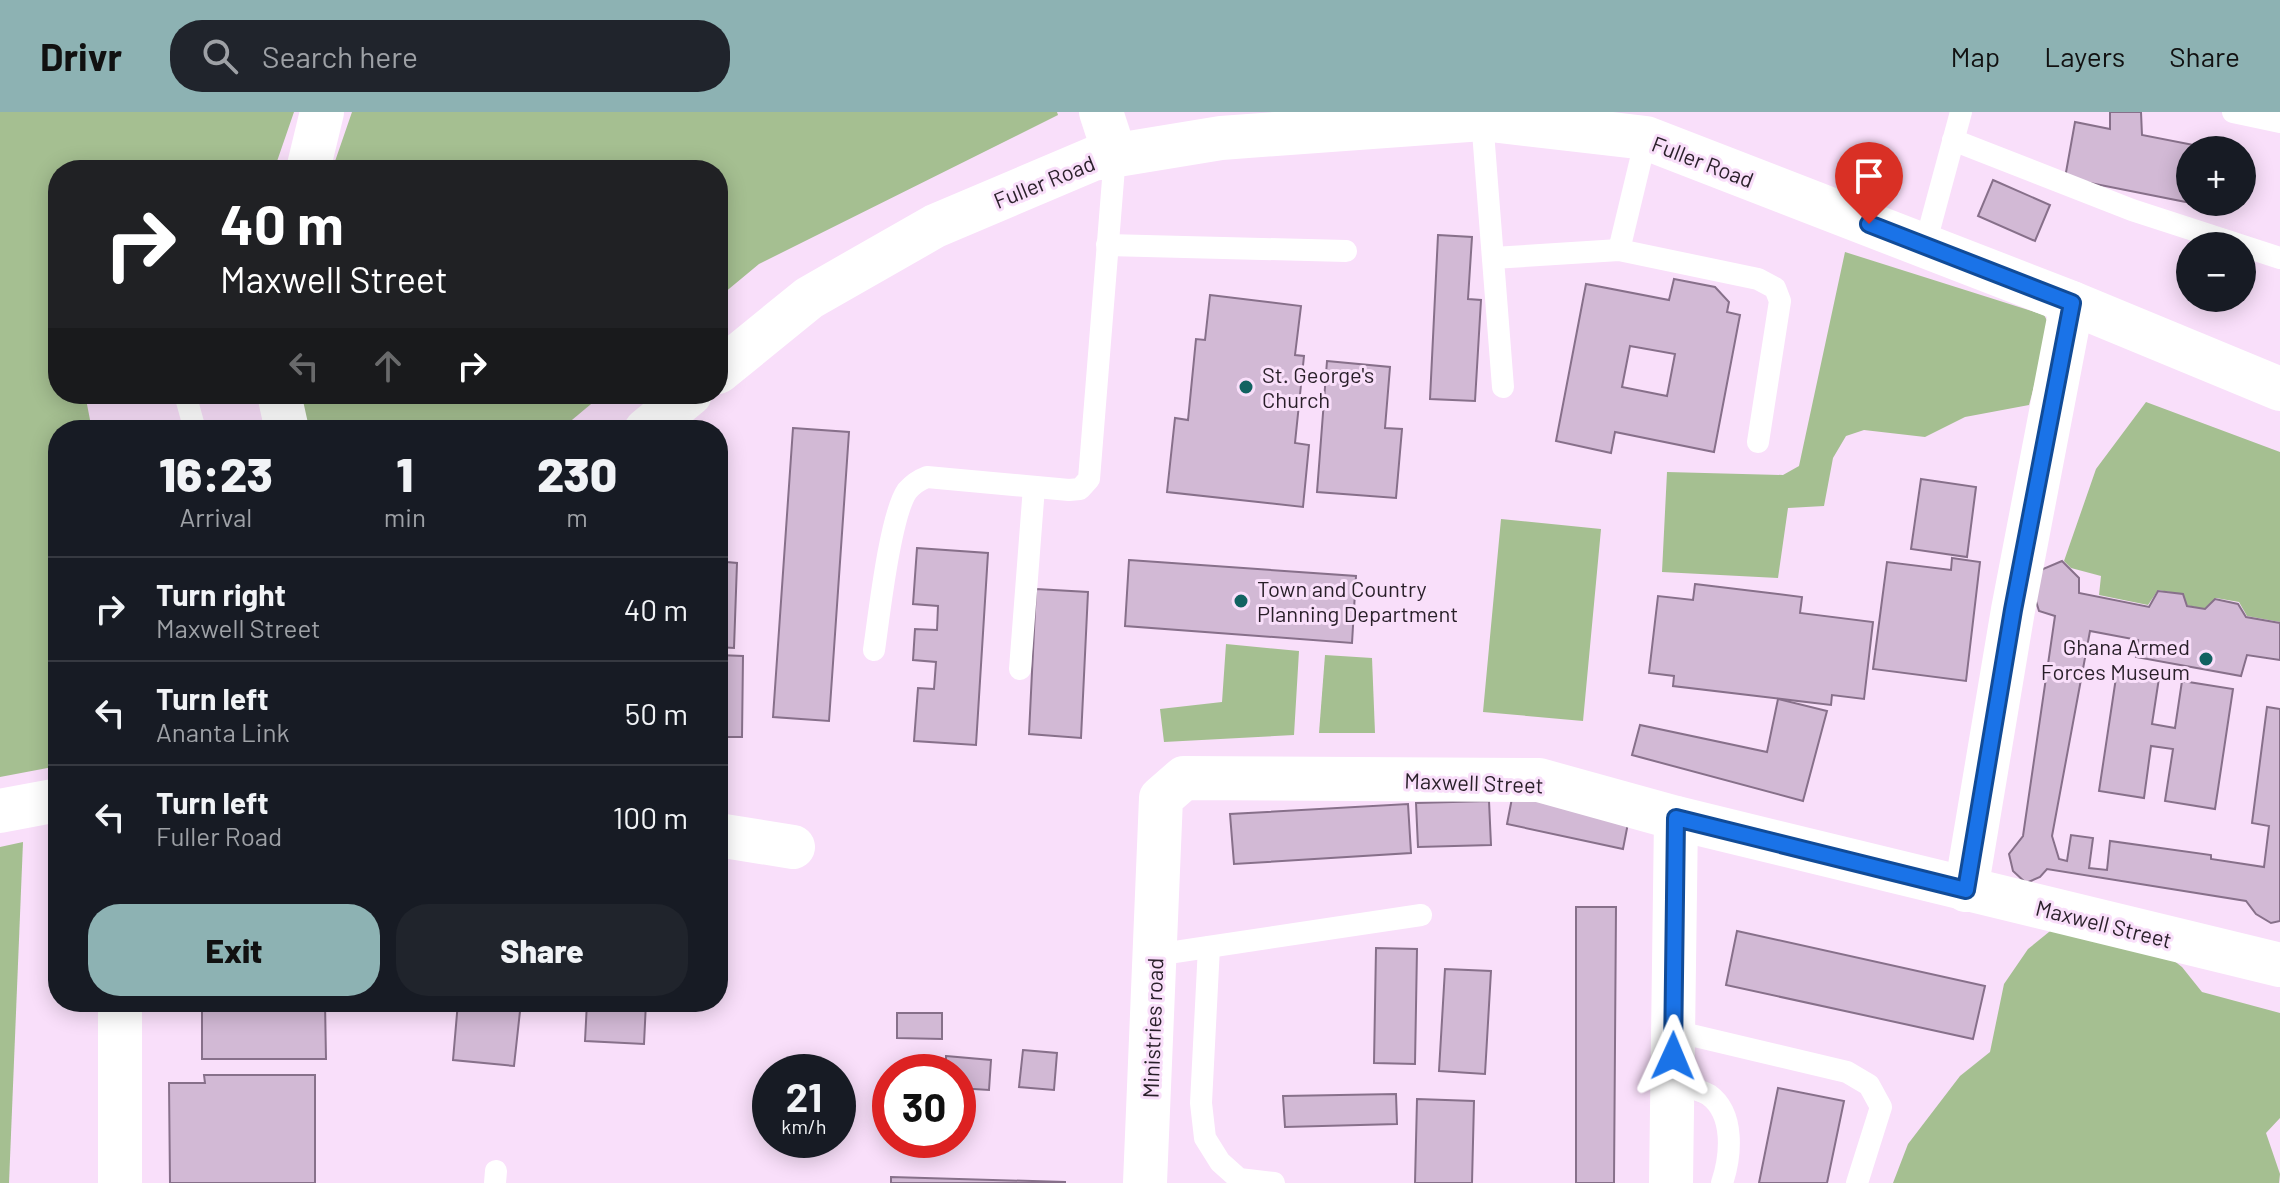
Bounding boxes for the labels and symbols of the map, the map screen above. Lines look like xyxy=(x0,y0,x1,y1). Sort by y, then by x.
street label: Fuller Road xyxy=(1648,130,1758,192)
pin xyxy=(1835,142,1903,224)
street label: Fuller Road xyxy=(990,149,1098,213)
place label: St. George's Church xyxy=(1262,361,1374,412)
marker: St. George's Church xyxy=(1237,378,1255,396)
place label: Town and Country Planning Department xyxy=(1257,575,1458,626)
marker: Town and Country Planning Department xyxy=(1232,592,1250,610)
place label: Ghana Armed Forces Museum xyxy=(2041,633,2190,684)
marker: Ghana Armed Forces Museum xyxy=(2197,650,2215,668)
street label: Maxwell Street xyxy=(1404,767,1544,797)
street label: Maxwell Street xyxy=(2033,894,2175,952)
street label: Ministries road xyxy=(1137,957,1167,1099)
position arrow xyxy=(1631,1014,1715,1098)
speed limit sign: 30 xyxy=(872,1054,976,1158)

